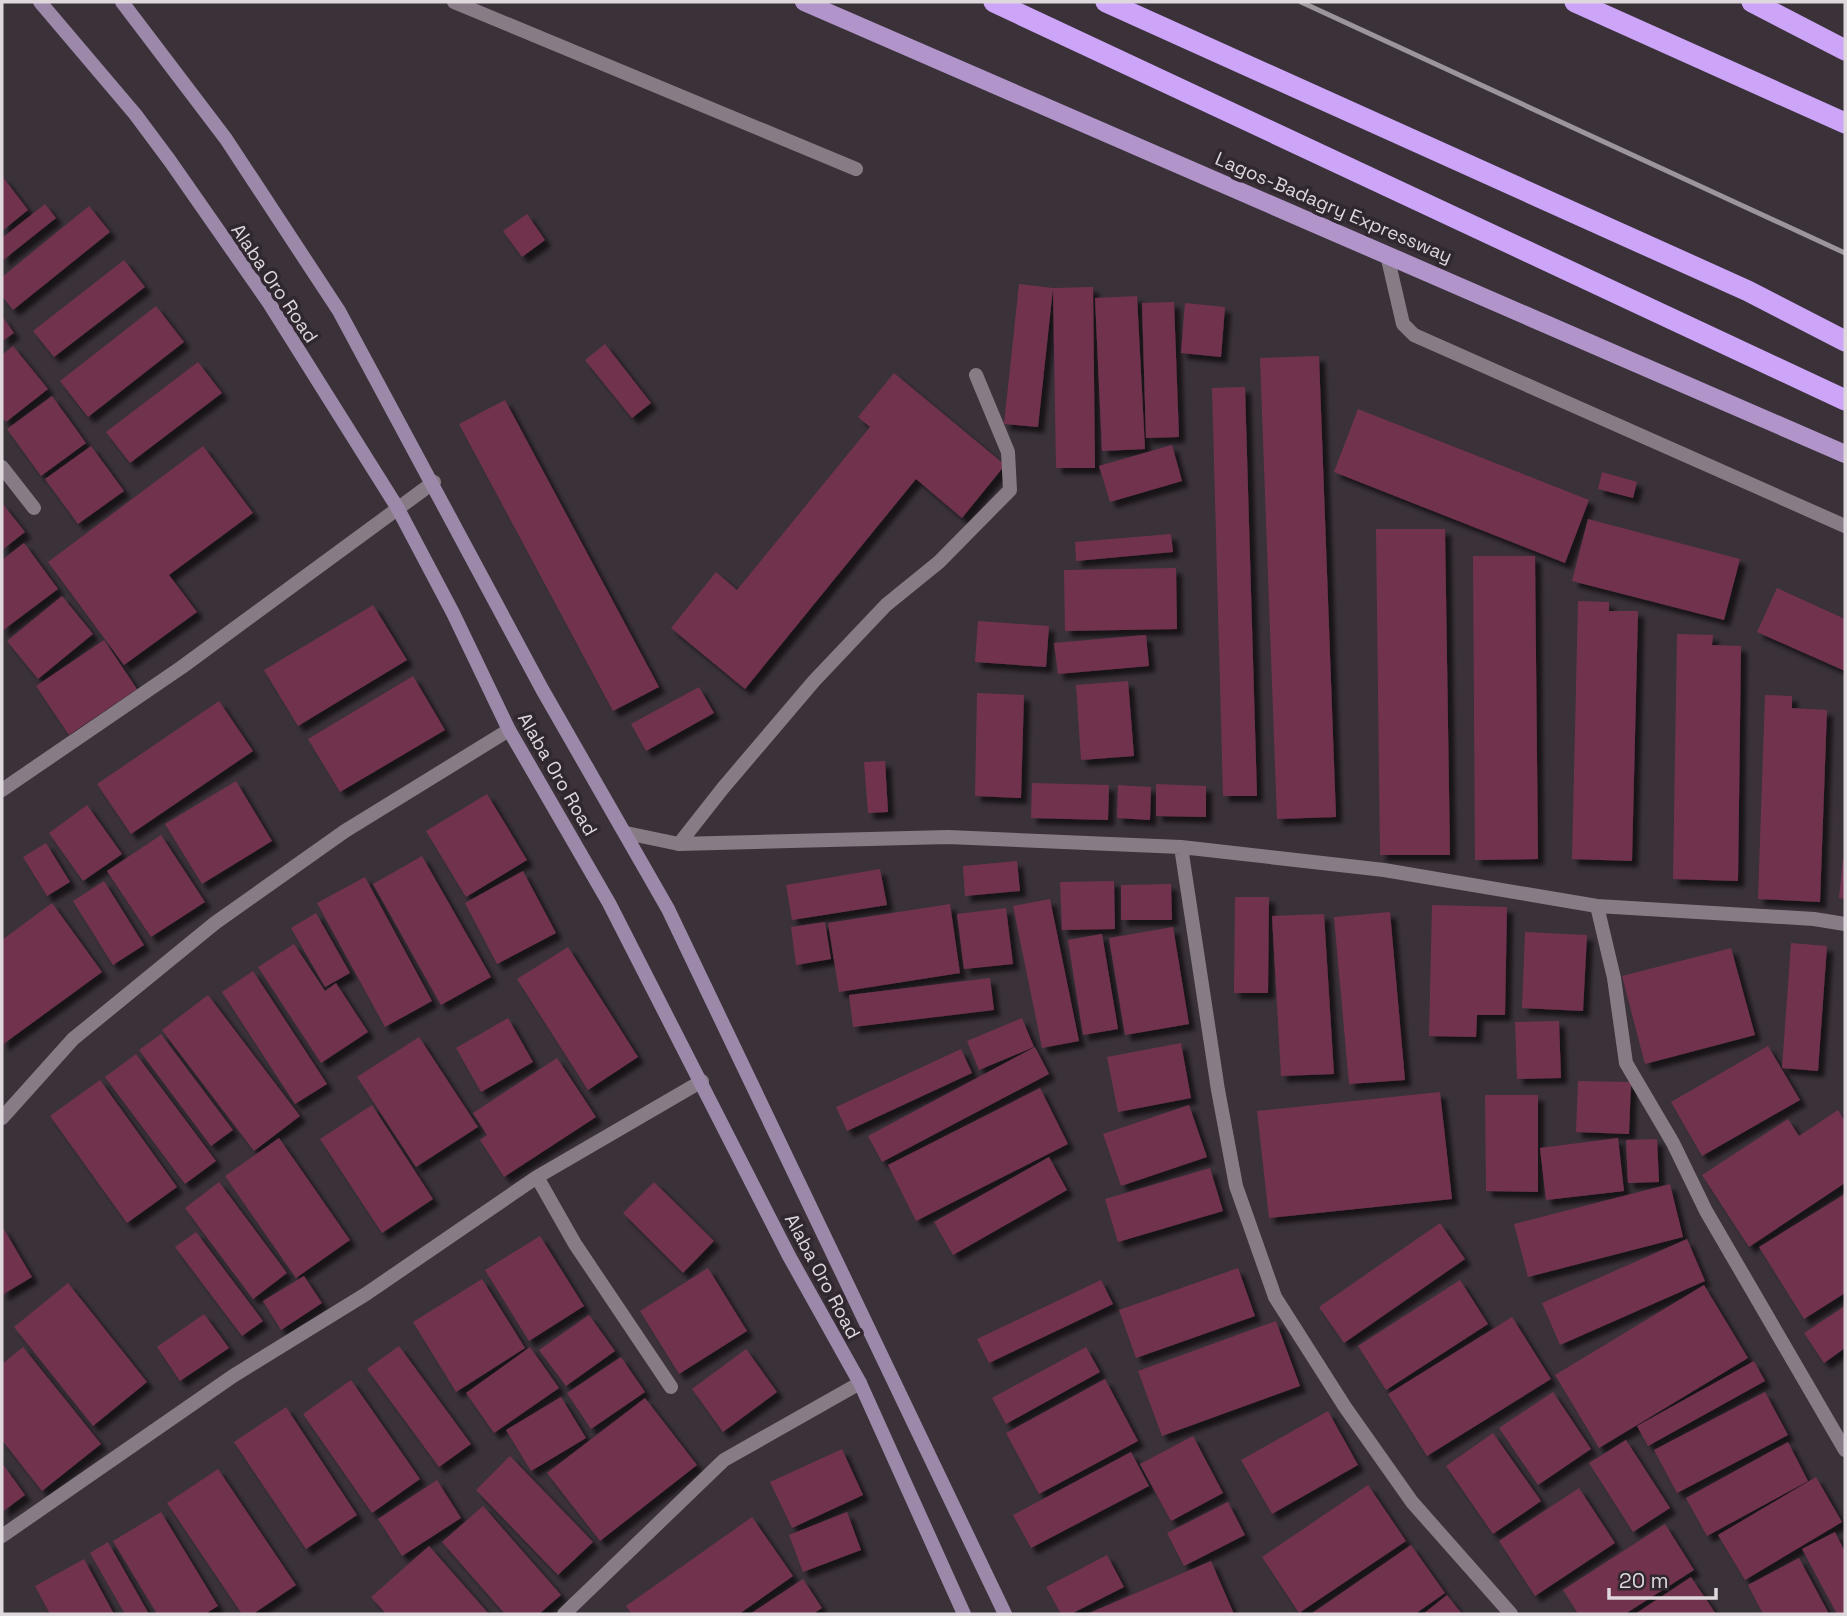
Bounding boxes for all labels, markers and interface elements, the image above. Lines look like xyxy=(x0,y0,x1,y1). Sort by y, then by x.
street label: Lagos-Badagry Expressway xyxy=(1211,146,1456,269)
street label: Alaba Oro Road xyxy=(226,219,324,348)
street label: Alaba Oro Road xyxy=(512,708,603,840)
street label: Alaba Oro Road xyxy=(779,1209,866,1343)
scale bar xyxy=(1609,1556,1716,1600)
text: 20 m xyxy=(1619,1567,1669,1594)

